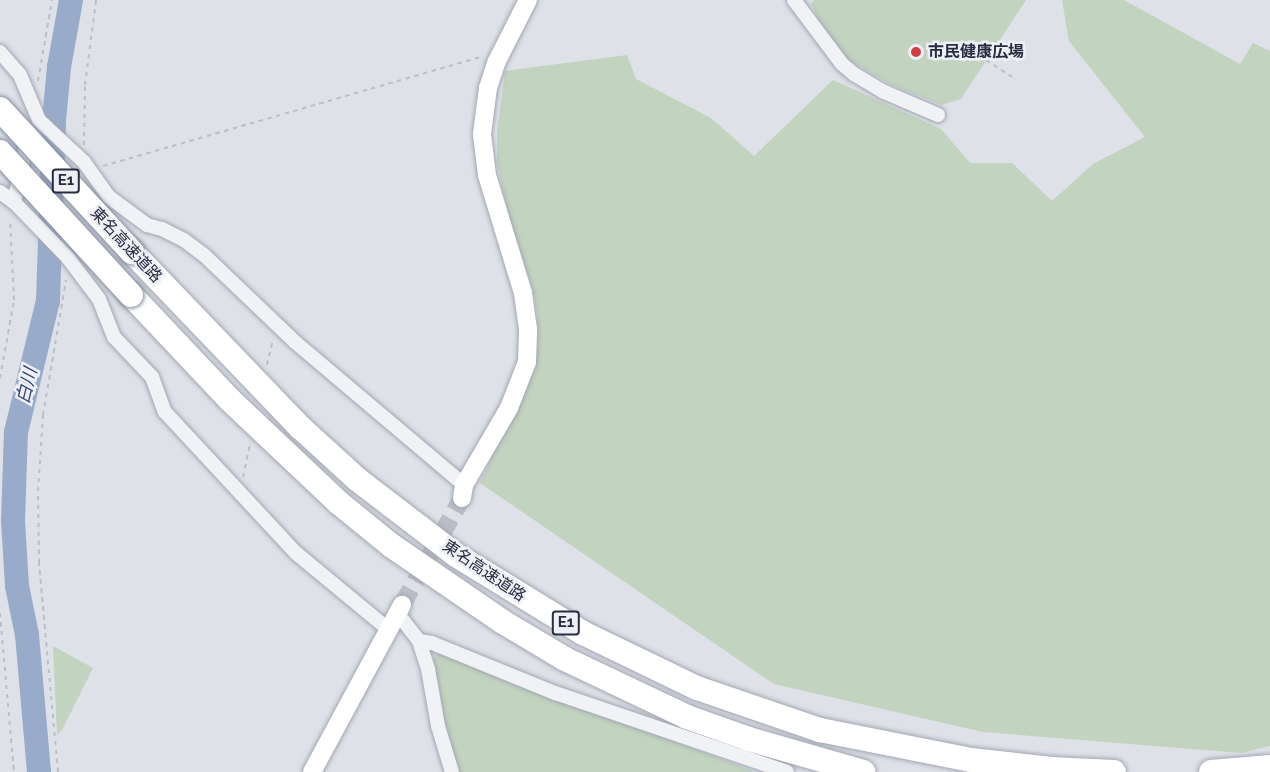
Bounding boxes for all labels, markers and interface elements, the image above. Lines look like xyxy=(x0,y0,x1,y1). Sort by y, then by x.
place label: 市民健康広場 xyxy=(928,42,1024,62)
marker: 市民健康広場 xyxy=(909,45,923,59)
road number: E1 xyxy=(51,169,81,193)
street label: 東名高速道路 xyxy=(86,203,166,287)
water label: 白川 xyxy=(12,366,42,406)
street label: 東名高速道路 xyxy=(439,536,529,606)
road number: E1 xyxy=(551,611,581,635)

